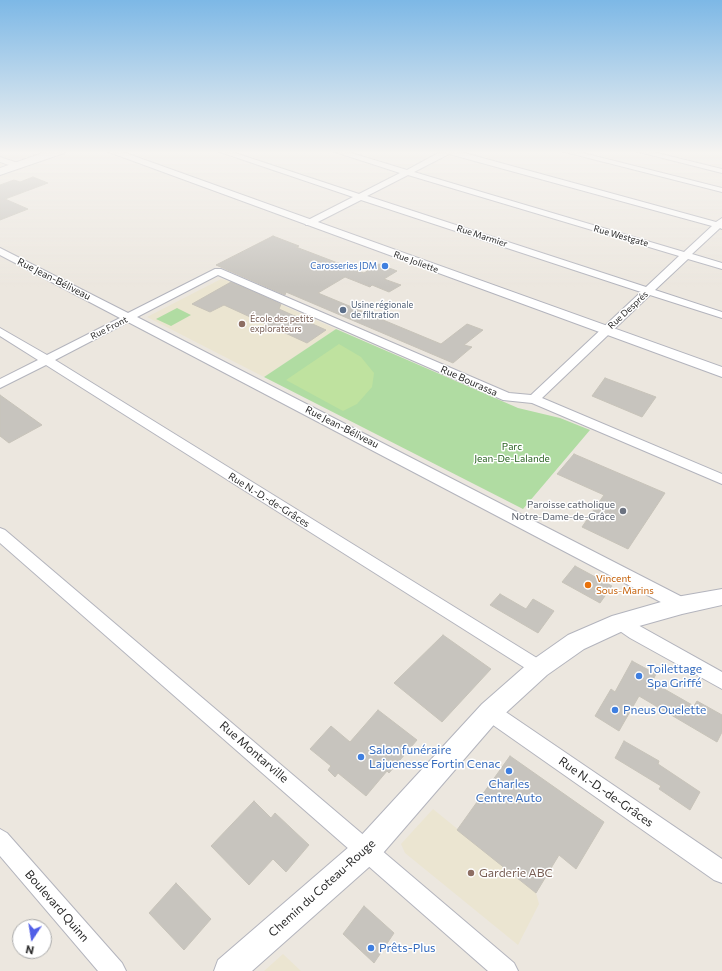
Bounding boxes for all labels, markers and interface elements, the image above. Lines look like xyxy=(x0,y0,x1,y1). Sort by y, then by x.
street label: Rue Marmier xyxy=(455,223,509,249)
street label: Rue Westgate xyxy=(592,223,650,249)
street label: Rue Joliette xyxy=(392,249,440,275)
street label: Rue Jean-Béliveau xyxy=(15,255,93,303)
place label: Carosseries JDM xyxy=(310,261,377,271)
marker: Carosseries JDM xyxy=(380,261,390,271)
street label: Rue Després xyxy=(606,289,650,331)
place label: Usine régionale de filtration xyxy=(351,300,413,321)
marker: Usine régionale de filtration xyxy=(338,305,348,315)
street label: Rue Front xyxy=(89,314,129,342)
place label: École des petits explorateurs xyxy=(250,314,313,335)
marker: École des petits explorateurs xyxy=(237,319,247,329)
street label: Rue Bourassa xyxy=(439,363,499,399)
street label: Rue Jean-Béliveau xyxy=(303,403,381,451)
park label: Parc Jean-De-Lalande xyxy=(474,441,550,464)
street label: Rue N.-D.-de-Grâces xyxy=(226,470,312,530)
place label: Paroisse catholique Notre-Dame-de-Grâce xyxy=(511,499,615,522)
marker: Paroisse catholique Notre-Dame-de-Grâce xyxy=(618,506,628,516)
place label: Vincent Sous-Marins xyxy=(596,573,654,596)
marker: Vincent Sous-Marins xyxy=(583,580,593,590)
place label: Toilettage Spa Griffé xyxy=(647,662,702,690)
marker: Toilettage Spa Griffé xyxy=(634,671,644,681)
place label: Pneus Ouelette xyxy=(623,703,706,717)
marker: Pneus Ouelette xyxy=(610,705,620,715)
street label: Rue Montarville xyxy=(217,718,291,786)
place label: Salon funéraire Lajuenesse Fortin Cenac xyxy=(369,743,500,771)
marker: Salon funéraire Lajuenesse Fortin Cenac xyxy=(356,752,366,762)
street label: Rue N.-D.-de-Grâces xyxy=(556,754,656,830)
marker: Charles Centre Auto xyxy=(504,766,514,776)
place label: Charles Centre Auto xyxy=(476,777,542,805)
street label: Chemin du Coteau-Rouge xyxy=(266,836,378,940)
place label: Garderie ABC xyxy=(479,866,553,880)
street label: Boulevard Quinn xyxy=(22,867,92,945)
marker: Garderie ABC xyxy=(466,868,476,878)
north arrow xyxy=(12,919,52,959)
place label: Prêts-Plus xyxy=(379,941,436,955)
text: N xyxy=(24,943,35,957)
marker: Prêts-Plus xyxy=(366,943,376,953)

